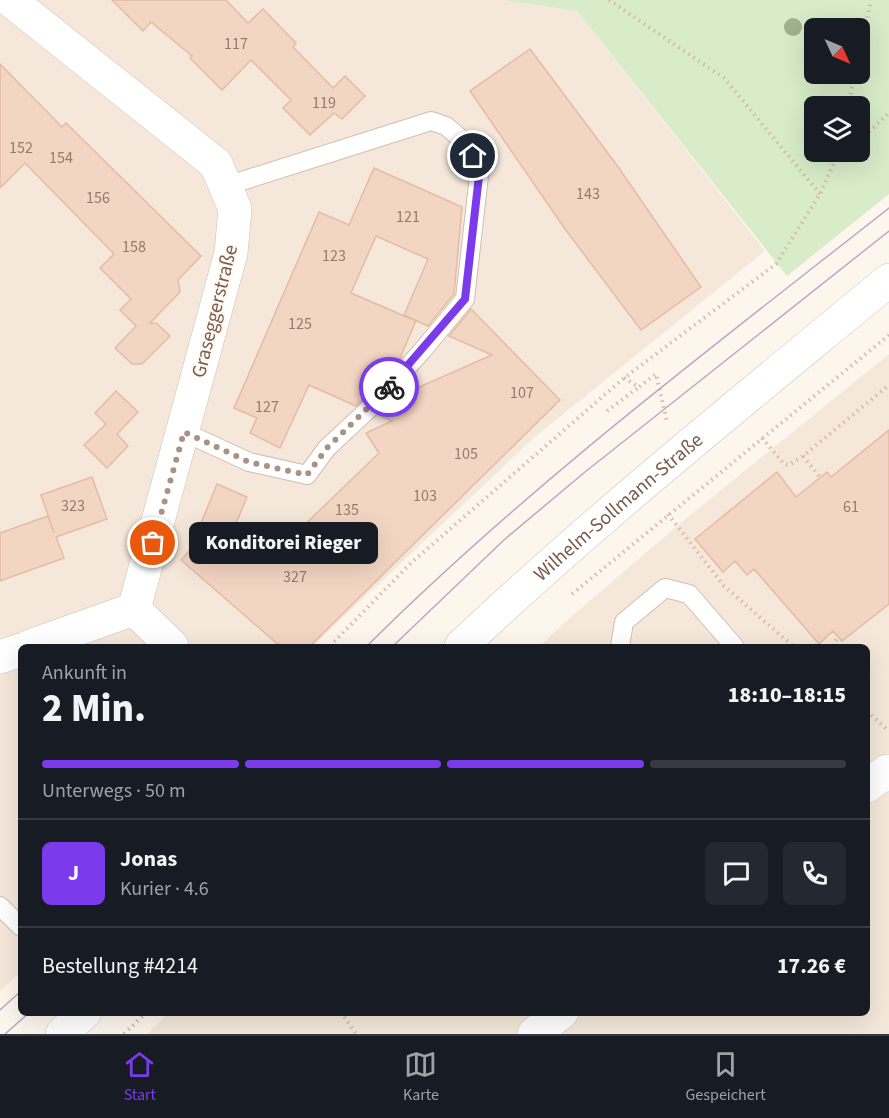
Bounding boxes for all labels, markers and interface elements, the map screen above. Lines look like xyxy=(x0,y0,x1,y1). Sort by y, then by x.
north arrow xyxy=(804,18,870,84)
map controls xyxy=(804,18,870,162)
house number: 117 xyxy=(224,33,248,55)
house number: 119 xyxy=(312,92,336,114)
button: layers xyxy=(804,96,870,162)
pin xyxy=(447,130,498,181)
house number: 152 xyxy=(9,137,33,159)
icon: home xyxy=(456,139,489,172)
house number: 154 xyxy=(49,147,73,169)
house number: 143 xyxy=(576,183,600,205)
house number: 156 xyxy=(86,187,110,209)
house number: 121 xyxy=(396,206,420,228)
house number: 158 xyxy=(122,236,146,258)
street label: Graseggerstraße xyxy=(185,242,245,381)
house number: 123 xyxy=(322,245,346,267)
house number: 125 xyxy=(288,313,312,335)
courier xyxy=(359,357,419,417)
icon: bike xyxy=(373,371,406,404)
house number: 107 xyxy=(510,382,534,404)
house number: 127 xyxy=(255,396,279,418)
street label: Wilhelm-Sollmann-Straße xyxy=(528,426,709,588)
house number: 105 xyxy=(454,443,478,465)
house number: 103 xyxy=(413,485,437,507)
house number: 323 xyxy=(61,495,85,517)
house number: 61 xyxy=(843,496,859,518)
house number: 135 xyxy=(335,499,359,521)
pin xyxy=(127,517,178,568)
callout: Konditorei Rieger xyxy=(189,522,378,564)
icon: bag xyxy=(136,526,169,559)
text: Konditorei Rieger xyxy=(206,529,361,557)
house number: 327 xyxy=(283,566,307,588)
text: Ankunft in xyxy=(42,659,127,687)
text: 18:10–18:15 xyxy=(728,679,846,711)
text: 2 Min. xyxy=(42,681,146,737)
text: Unterwegs · 50 m xyxy=(42,777,186,805)
button: chat xyxy=(705,842,768,905)
button: phone xyxy=(783,842,846,905)
text: Jonas xyxy=(120,843,177,875)
text: J xyxy=(68,857,79,889)
text: Kurier · 4.6 xyxy=(120,875,209,903)
text: Bestellung #4214 xyxy=(42,950,198,982)
text: 17.26 € xyxy=(777,950,846,982)
tab: Start xyxy=(123,1048,156,1106)
tab: Karte xyxy=(403,1048,439,1106)
tab: Gespeichert xyxy=(686,1048,766,1106)

